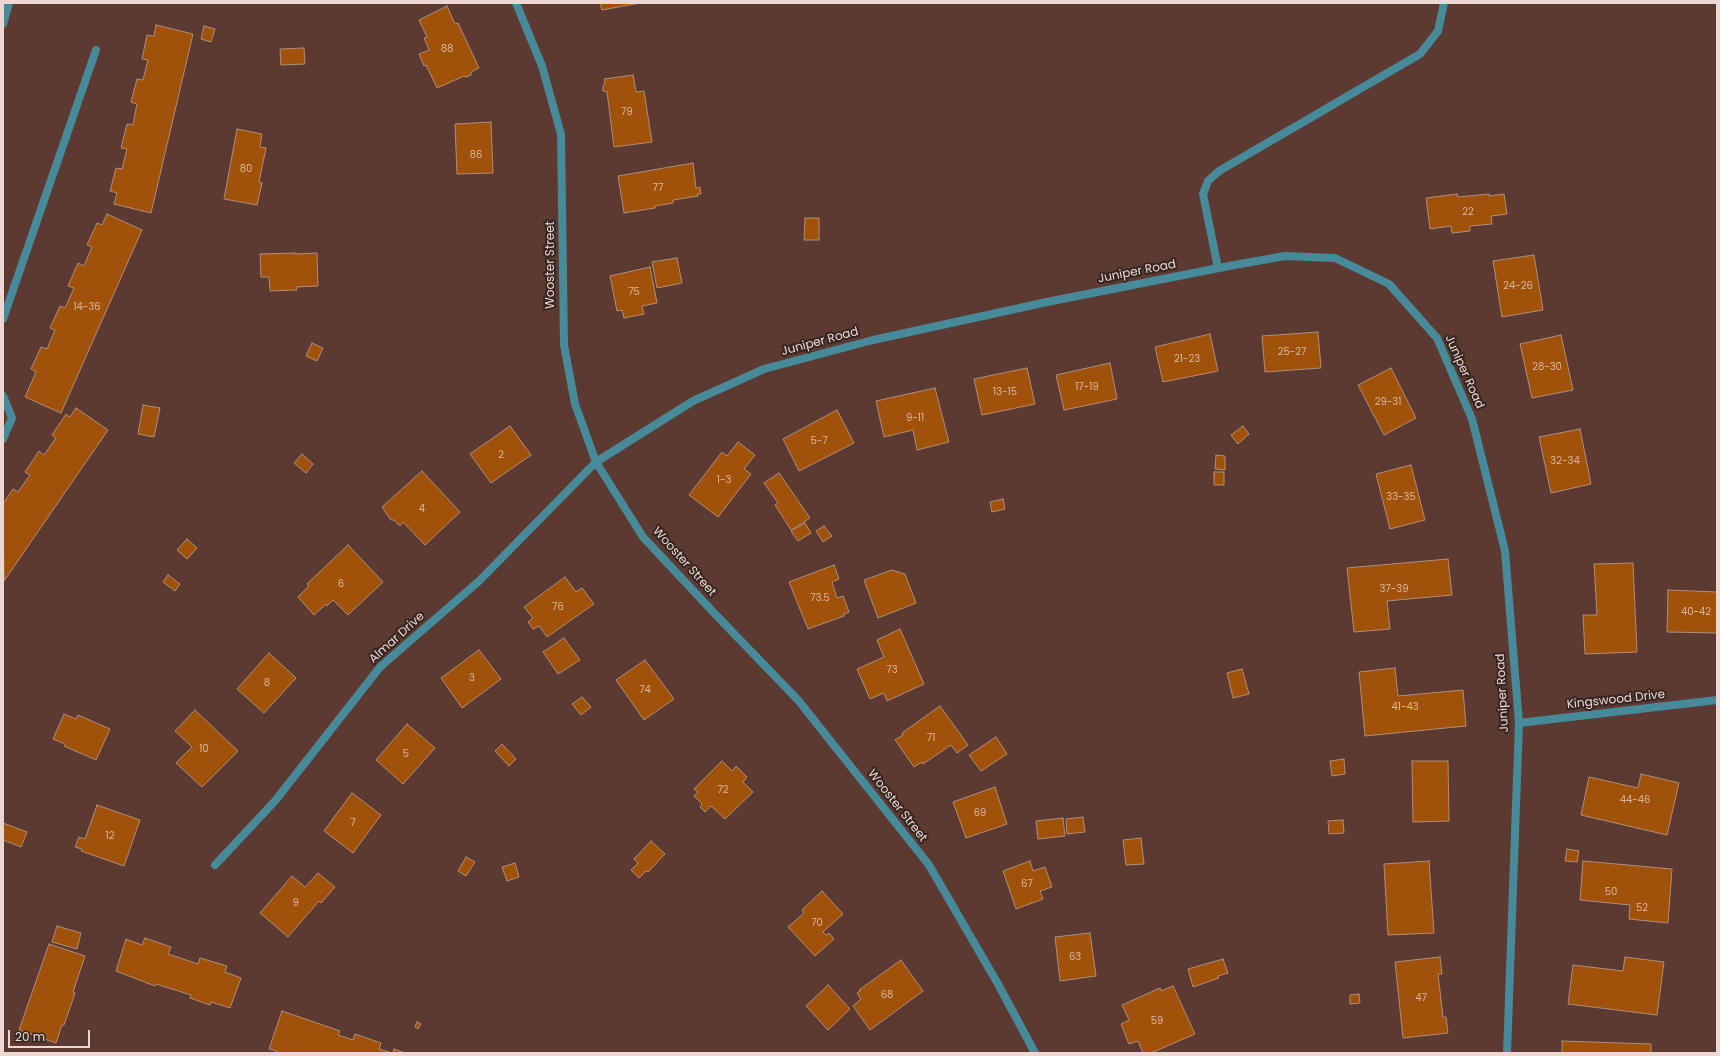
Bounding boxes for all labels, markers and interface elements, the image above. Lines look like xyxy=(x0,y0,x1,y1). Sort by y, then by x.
house number: 88 xyxy=(441,43,453,55)
house number: 79 xyxy=(621,106,633,118)
house number: 86 xyxy=(470,149,482,161)
house number: 80 xyxy=(240,163,252,175)
house number: 77 xyxy=(653,182,663,194)
house number: 22 xyxy=(1462,206,1474,218)
street label: Wooster Street xyxy=(544,221,558,309)
street label: Juniper Road xyxy=(1097,257,1177,287)
house number: 24-26 xyxy=(1503,280,1533,292)
house number: 75 xyxy=(628,286,640,298)
house number: 14-36 xyxy=(73,301,101,313)
street label: Juniper Road xyxy=(780,325,860,359)
street label: Juniper Road xyxy=(1441,333,1487,411)
house number: 25-27 xyxy=(1278,346,1306,358)
house number: 21-23 xyxy=(1174,353,1200,365)
house number: 28-30 xyxy=(1532,361,1562,373)
house number: 17-19 xyxy=(1075,381,1099,393)
house number: 13-15 xyxy=(993,386,1017,398)
house number: 29-31 xyxy=(1375,396,1401,408)
house number: 9-11 xyxy=(906,412,924,424)
house number: 5-7 xyxy=(810,435,828,447)
house number: 2 xyxy=(498,449,504,461)
house number: 32-34 xyxy=(1550,455,1580,467)
house number: 1-3 xyxy=(717,474,731,486)
house number: 33-35 xyxy=(1386,491,1416,503)
house number: 4 xyxy=(419,503,425,515)
street label: Wooster Street xyxy=(649,524,719,600)
house number: 6 xyxy=(338,578,344,590)
house number: 37-39 xyxy=(1379,583,1409,595)
house number: 73.5 xyxy=(810,592,830,604)
house number: 76 xyxy=(552,601,564,613)
house number: 40-42 xyxy=(1681,606,1711,618)
street label: Almar Drive xyxy=(366,609,428,667)
street label: Juniper Road xyxy=(1494,653,1512,733)
house number: 73 xyxy=(886,664,898,676)
house number: 3 xyxy=(469,672,475,684)
house number: 8 xyxy=(264,677,270,689)
house number: 74 xyxy=(639,684,651,696)
street label: Kingswood Drive xyxy=(1566,688,1666,712)
house number: 41-43 xyxy=(1391,701,1419,713)
house number: 71 xyxy=(927,732,935,744)
house number: 10 xyxy=(199,743,209,755)
house number: 5 xyxy=(403,748,409,760)
street label: Wooster Street xyxy=(864,767,930,845)
house number: 72 xyxy=(717,784,729,796)
house number: 44-46 xyxy=(1620,794,1650,806)
house number: 69 xyxy=(974,807,986,819)
house number: 7 xyxy=(350,817,356,829)
house number: 12 xyxy=(106,830,114,842)
house number: 67 xyxy=(1021,878,1033,890)
house number: 50 xyxy=(1605,886,1617,898)
house number: 9 xyxy=(293,897,299,909)
house number: 52 xyxy=(1636,902,1648,914)
house number: 70 xyxy=(811,917,823,929)
house number: 63 xyxy=(1069,951,1081,963)
house number: 68 xyxy=(881,989,893,1001)
house number: 47 xyxy=(1415,992,1427,1004)
house number: 59 xyxy=(1151,1015,1163,1027)
scale bar xyxy=(10,1022,92,1048)
text: 20 m xyxy=(15,1028,45,1045)

